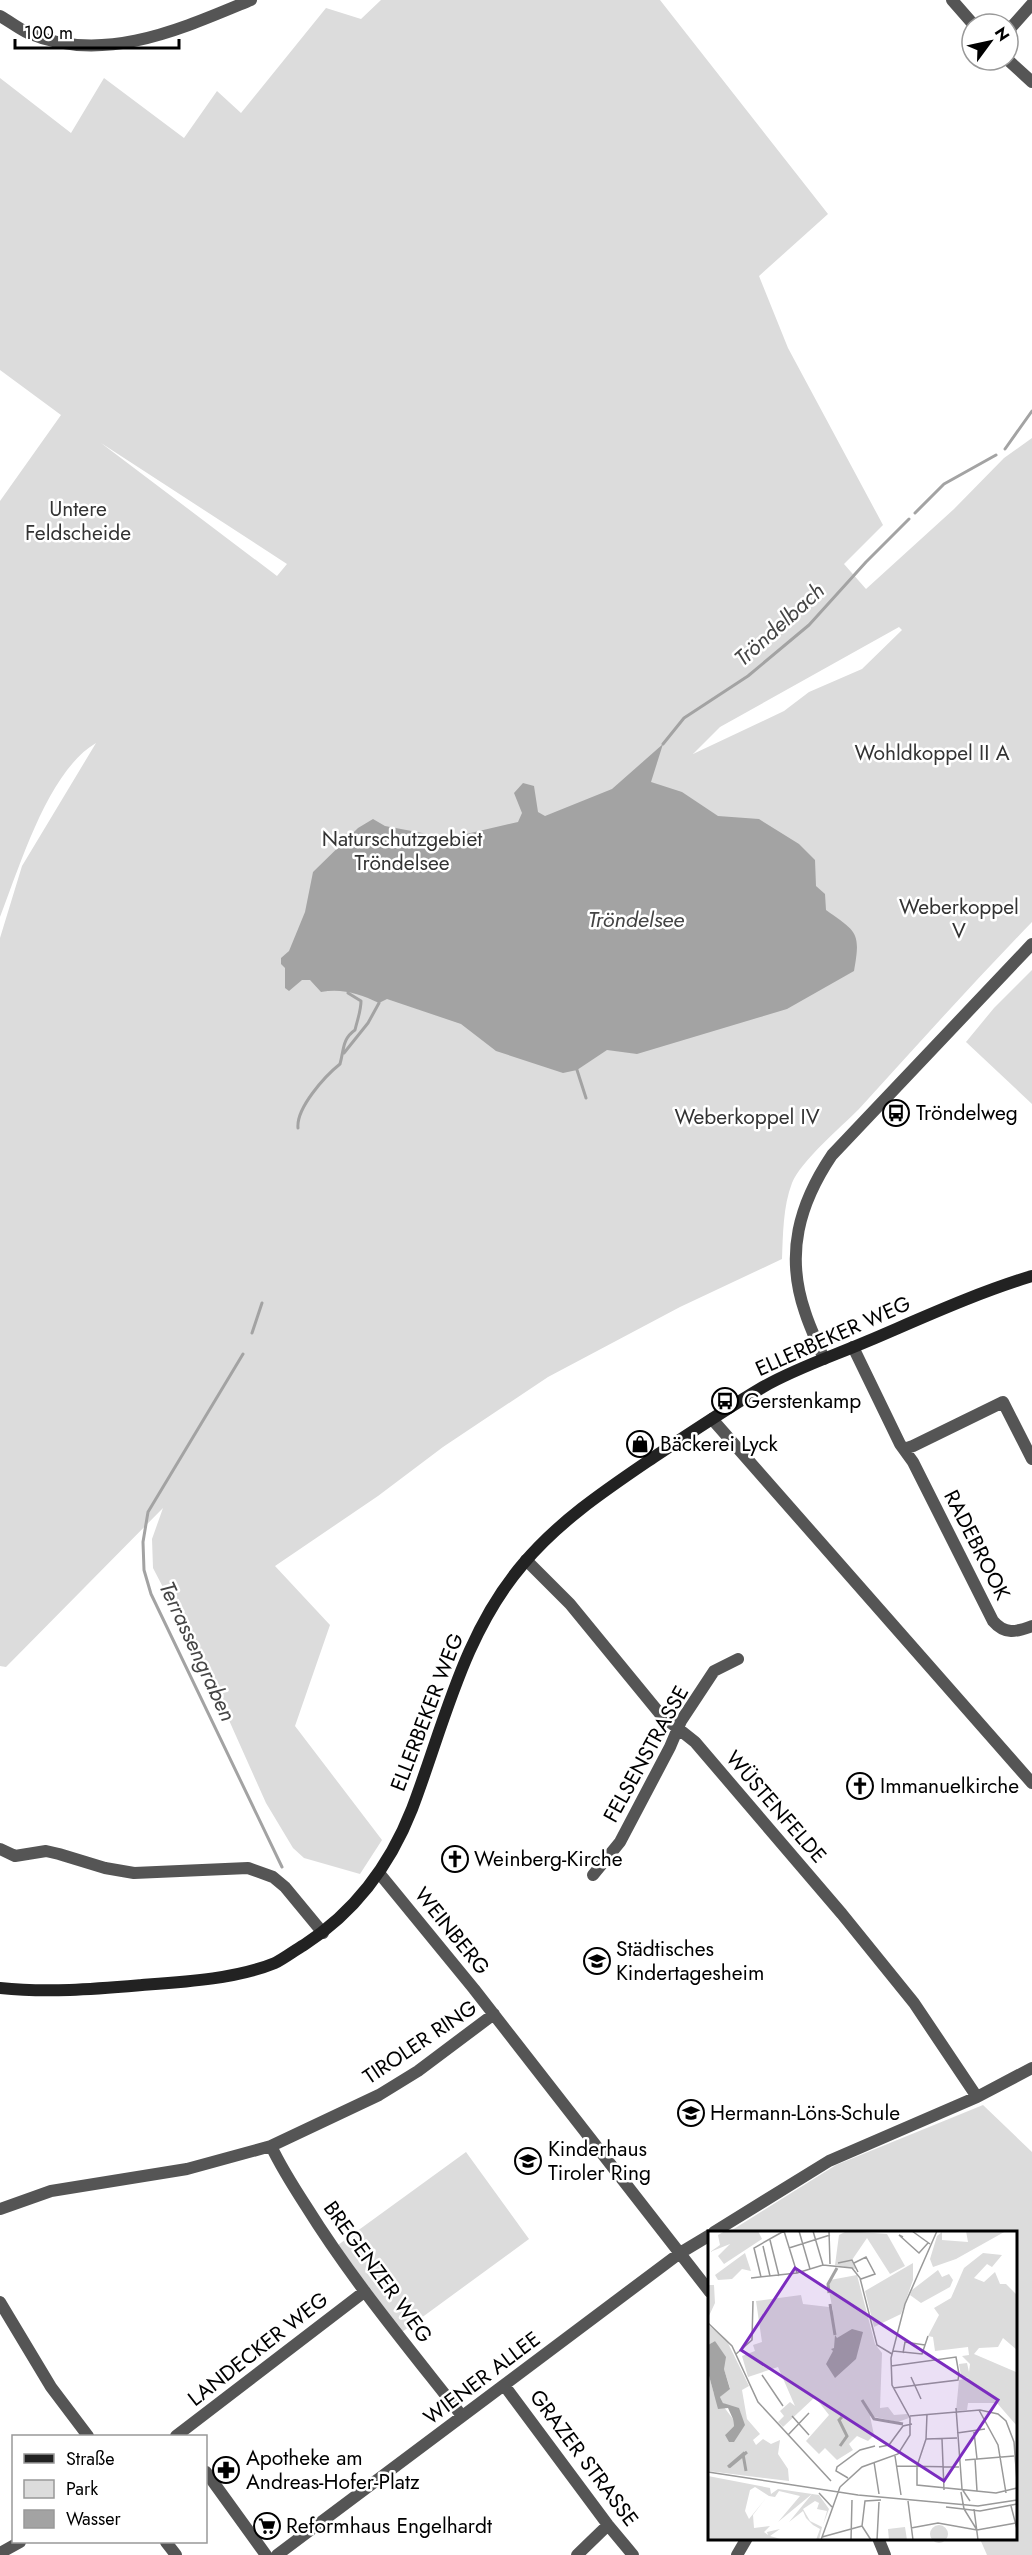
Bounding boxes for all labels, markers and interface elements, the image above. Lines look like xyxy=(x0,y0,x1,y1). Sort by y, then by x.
scale bar xyxy=(15,12,178,50)
north arrow xyxy=(960,12,1020,72)
text: 100 m xyxy=(24,20,73,46)
text: N xyxy=(989,23,1015,46)
park label: Untere Feldscheide xyxy=(25,494,131,548)
water label: Tröndelbach xyxy=(727,575,831,673)
park label: Wohldkoppel II A xyxy=(854,738,1010,768)
park label: Naturschutzgebiet Tröndelsee xyxy=(322,824,482,878)
park label: Weberkoppel V xyxy=(899,892,1019,946)
water label: Tröndelsee xyxy=(588,903,684,935)
bus stop icon: Tröndelweg xyxy=(881,1098,911,1128)
place label: Tröndelweg xyxy=(916,1098,1018,1128)
park label: Weberkoppel IV xyxy=(674,1102,820,1132)
street label: ELLERBEKER WEG xyxy=(751,1288,915,1384)
bus stop icon: Gerstenkamp xyxy=(710,1386,740,1416)
place label: Gerstenkamp xyxy=(744,1386,861,1416)
shop icon: Bäckerei Lyck xyxy=(625,1429,655,1459)
place label: Bäckerei Lyck xyxy=(660,1429,779,1459)
street label: RADEBROOK xyxy=(936,1485,1018,1605)
water label: Terrassengraben xyxy=(152,1576,244,1726)
street label: ELLERBEKER WEG xyxy=(383,1629,471,1795)
street label: FELSENSTRASSE xyxy=(596,1680,696,1828)
street label: WÜSTENFELDE xyxy=(719,1744,833,1870)
church icon: Immanuelkirche xyxy=(845,1771,875,1801)
place label: Immanuelkirche xyxy=(880,1771,1019,1801)
church icon: Weinberg-Kirche xyxy=(440,1844,470,1874)
place label: Weinberg-Kirche xyxy=(474,1844,623,1874)
street label: WEINBERG xyxy=(407,1881,497,1981)
place label: Städtisches Kindertagesheim xyxy=(616,1934,764,1988)
school or university icon: Städtisches Kindertagesheim xyxy=(582,1946,612,1976)
street label: TIROLER RING xyxy=(357,1993,483,2091)
school or university icon: Hermann-Löns-Schule xyxy=(676,2098,706,2128)
place label: Hermann-Löns-Schule xyxy=(710,2098,900,2128)
place label: Kinderhaus Tiroler Ring xyxy=(548,2134,651,2188)
school or university icon: Kinderhaus Tiroler Ring xyxy=(513,2146,543,2176)
street label: BREGENZER WEG xyxy=(316,2195,440,2349)
inset map xyxy=(708,2231,1017,2540)
street label: LANDECKER WEG xyxy=(182,2285,334,2413)
street label: WIENER ALLEE xyxy=(417,2324,547,2432)
street label: GRAZER STRASSE xyxy=(523,2383,645,2533)
legend xyxy=(12,2435,207,2543)
place label: Apotheke am Andreas-Hofer-Platz xyxy=(246,2443,420,2497)
text: Straße xyxy=(66,2446,114,2472)
pharmacy icon: Apotheke am Andreas-Hofer-Platz xyxy=(211,2455,241,2485)
text: Park xyxy=(66,2476,98,2502)
text: Wasser xyxy=(66,2506,121,2532)
supermarket icon: Reformhaus Engelhardt xyxy=(252,2511,282,2541)
place label: Reformhaus Engelhardt xyxy=(286,2511,492,2541)

